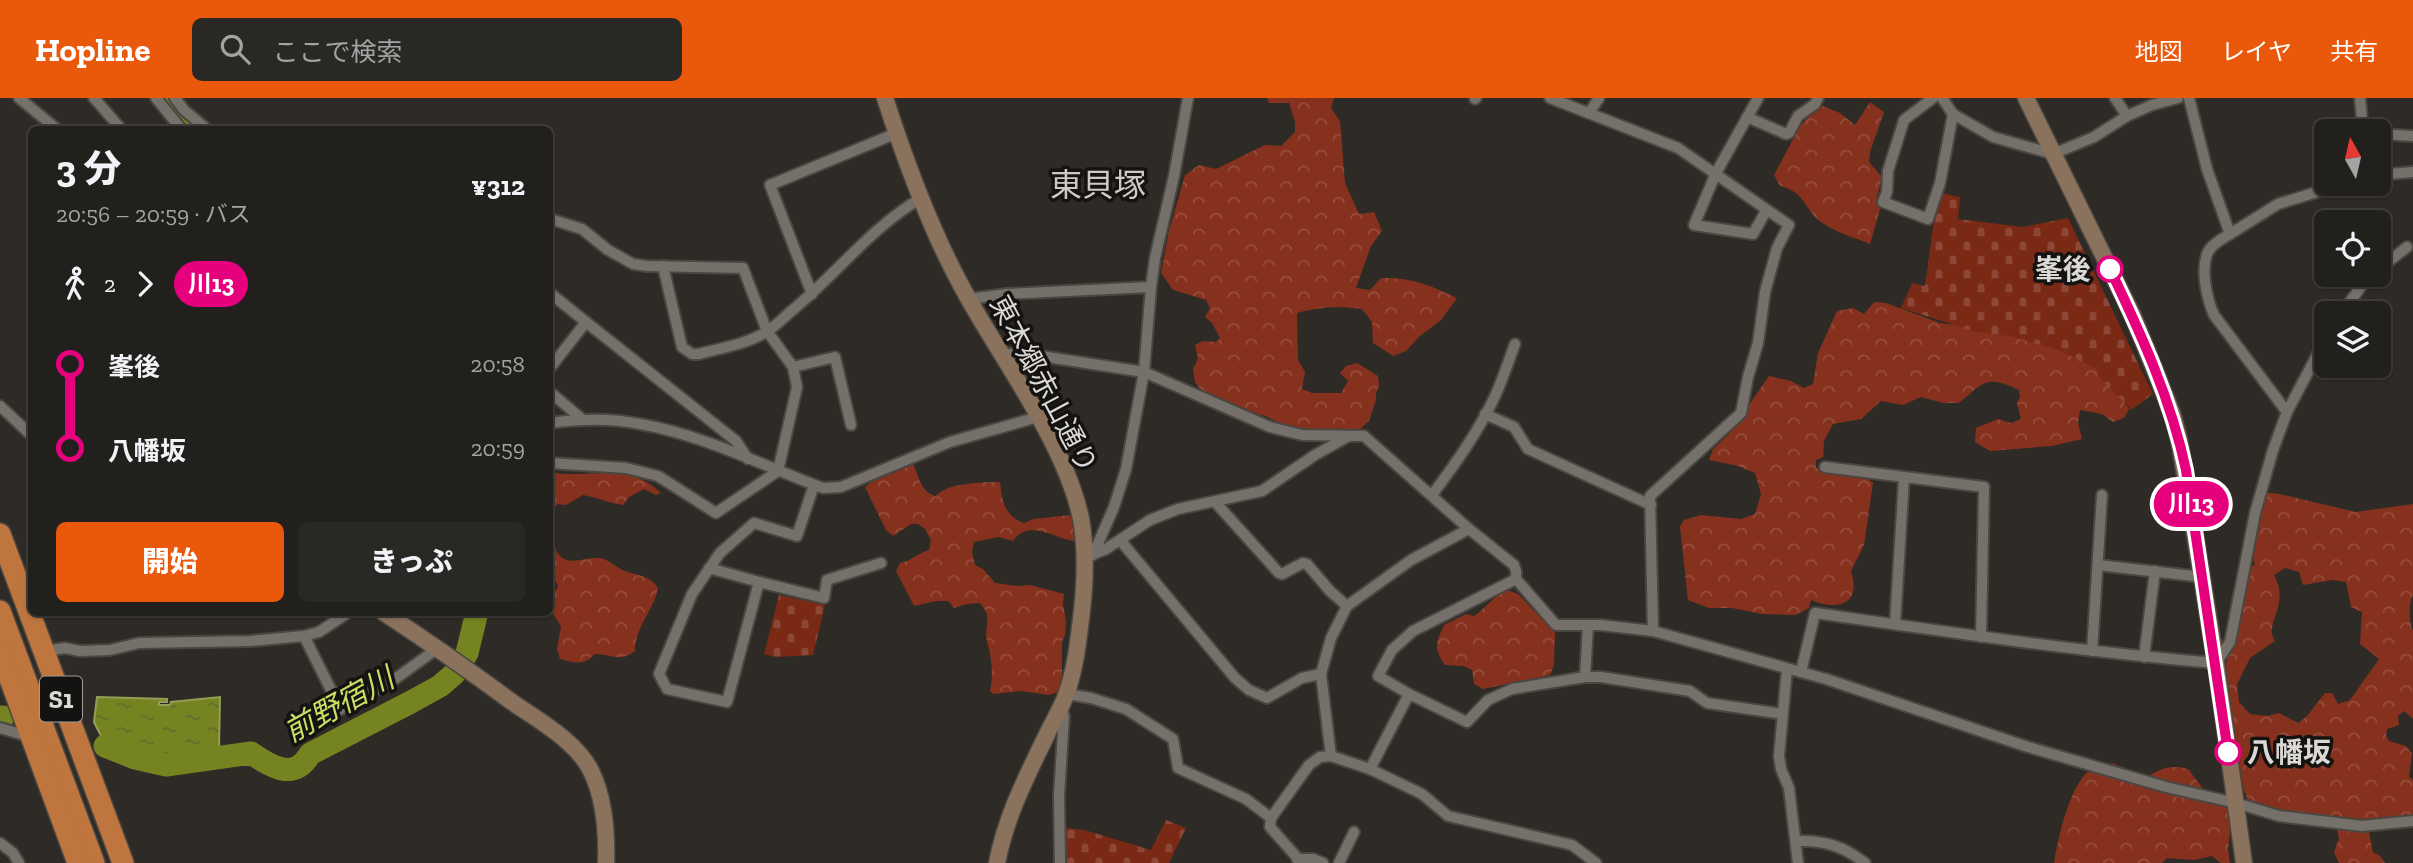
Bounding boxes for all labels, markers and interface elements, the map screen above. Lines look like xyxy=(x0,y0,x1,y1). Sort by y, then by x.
search box xyxy=(192,18,682,81)
text: Hopline xyxy=(35,30,150,69)
icon: search xyxy=(216,30,254,68)
text: ここで検索 xyxy=(272,36,402,68)
text: 地図 xyxy=(2135,37,2183,66)
text: レイヤ xyxy=(2221,37,2292,66)
text: 共有 xyxy=(2330,37,2378,66)
north arrow xyxy=(2314,119,2390,196)
map controls xyxy=(2314,119,2391,378)
text: 3 分 xyxy=(56,146,121,192)
district label: 東貝塚 xyxy=(1050,166,1146,204)
text: ¥312 xyxy=(471,170,525,202)
text: 20:56 – 20:59 · バス xyxy=(56,200,251,228)
button: locate xyxy=(2314,210,2391,287)
place label: 峯後 xyxy=(2035,253,2091,286)
marker: 峯後 xyxy=(2097,256,2123,282)
icon: walk xyxy=(56,265,94,303)
icon: forward xyxy=(126,265,164,303)
text: 川13 xyxy=(188,269,234,298)
text: 2 xyxy=(104,270,116,298)
street label: 東本郷赤山通り xyxy=(983,290,1104,479)
button: layers xyxy=(2314,301,2391,378)
text: 20:58 xyxy=(471,350,525,378)
text: 峯後 xyxy=(108,351,160,383)
text: 20:59 xyxy=(471,434,525,462)
text: 八幡坂 xyxy=(108,435,186,467)
line badge: 川13 xyxy=(2151,481,2231,527)
text: 川13 xyxy=(2168,489,2214,518)
button: 開始 xyxy=(56,522,284,602)
button: きっぷ xyxy=(298,522,525,602)
water label: 前野宿川 xyxy=(278,659,403,750)
road number: S1 xyxy=(40,677,82,722)
place label: 八幡坂 xyxy=(2247,736,2331,769)
marker: 八幡坂 xyxy=(2215,739,2241,765)

